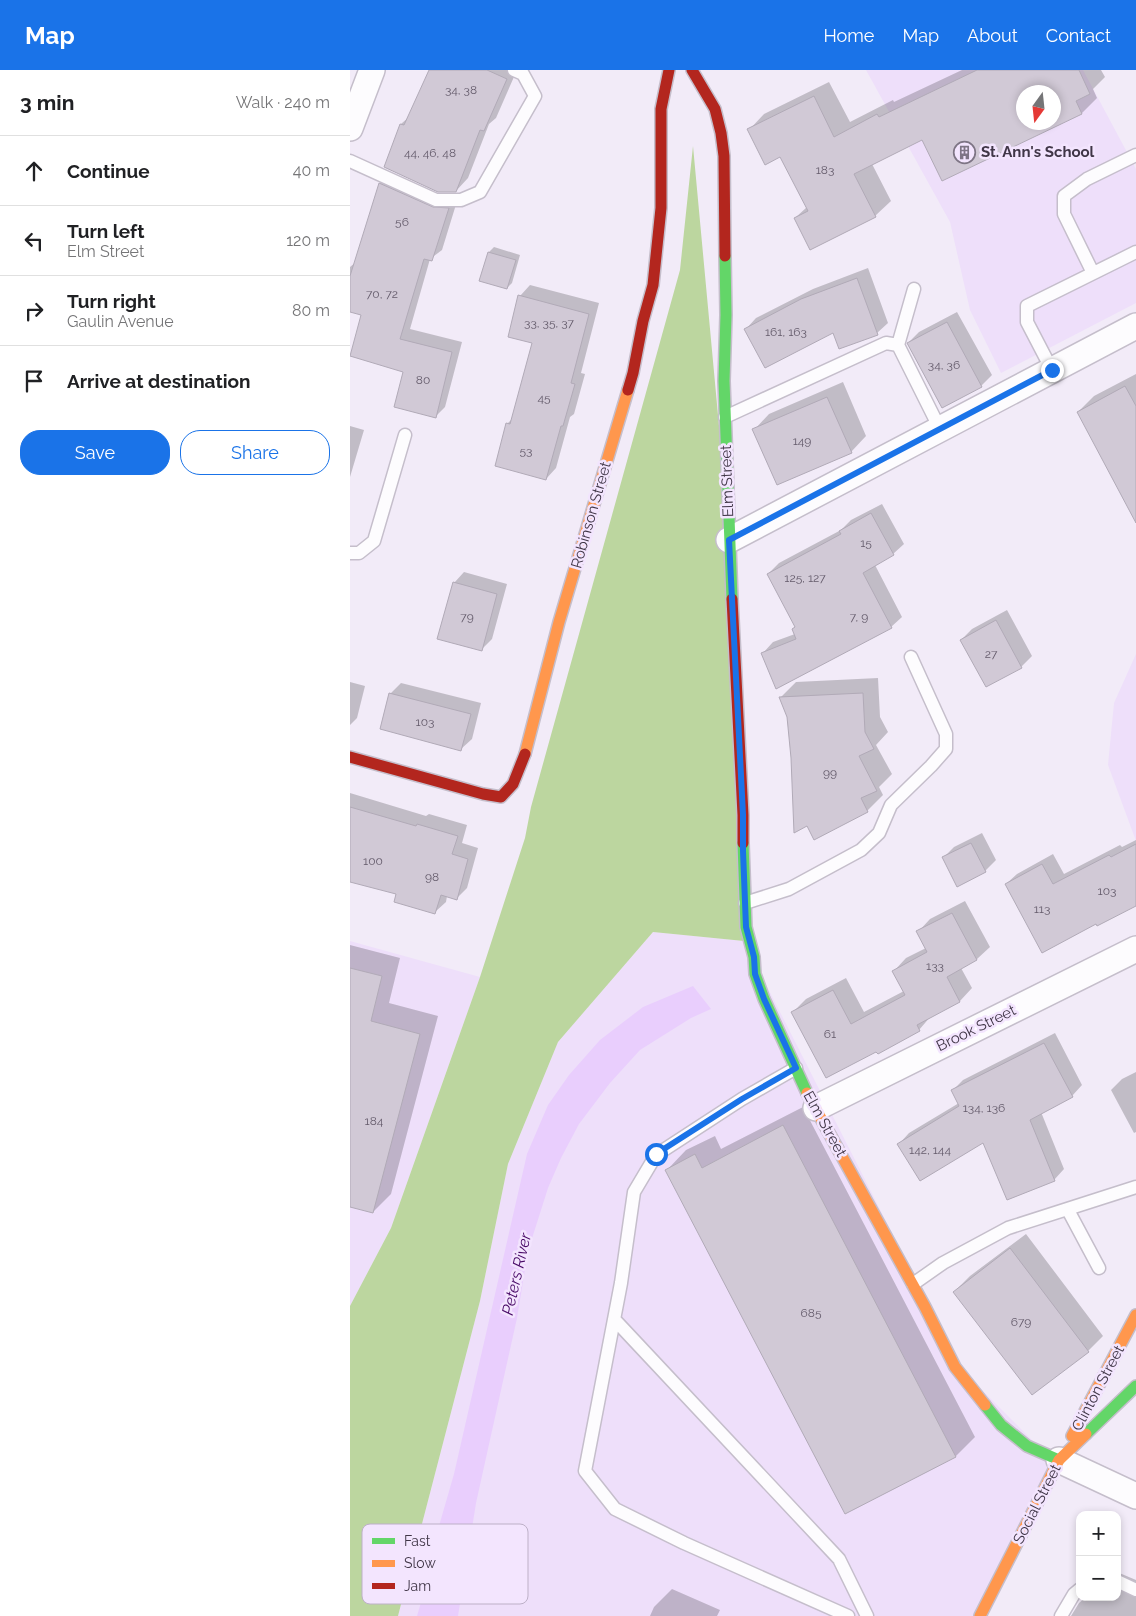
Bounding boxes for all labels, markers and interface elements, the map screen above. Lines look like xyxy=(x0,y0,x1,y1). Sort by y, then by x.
text: Map xyxy=(25,21,75,50)
text: Home xyxy=(823,25,874,46)
text: Map xyxy=(902,25,939,46)
text: About xyxy=(967,25,1018,46)
text: Contact xyxy=(1046,25,1111,46)
house number: 34, 38 xyxy=(445,83,477,97)
north arrow xyxy=(1016,85,1061,130)
text: 3 min xyxy=(20,90,74,115)
text: Walk · 240 m xyxy=(236,93,330,112)
building icon: St. Ann's School xyxy=(953,140,977,164)
place label: St. Ann's School xyxy=(981,143,1095,161)
house number: 44, 46, 48 xyxy=(404,146,456,160)
icon: ahead xyxy=(20,157,48,185)
text: Continue xyxy=(67,160,150,182)
text: 40 m xyxy=(293,161,330,180)
house number: 183 xyxy=(816,163,834,177)
house number: 56 xyxy=(395,215,409,229)
text: Turn left xyxy=(67,220,144,242)
icon: left xyxy=(20,227,48,255)
text: 120 m xyxy=(286,231,330,250)
text: Elm Street xyxy=(67,242,144,261)
house number: 70, 72 xyxy=(366,287,398,301)
text: Turn right xyxy=(67,290,156,312)
icon: right xyxy=(20,297,48,325)
text: 80 m xyxy=(292,301,330,320)
text: Gaulin Avenue xyxy=(67,312,174,331)
house number: 33, 35, 37 xyxy=(524,316,575,330)
house number: 161, 163 xyxy=(765,325,807,339)
house number: 34, 36 xyxy=(928,358,960,372)
route end xyxy=(1041,359,1064,382)
icon: arrive xyxy=(20,367,48,395)
text: Arrive at destination xyxy=(67,370,251,392)
house number: 80 xyxy=(416,373,430,387)
house number: 45 xyxy=(537,391,551,405)
button: Save xyxy=(20,430,170,475)
button: Share xyxy=(180,430,330,475)
house number: 149 xyxy=(793,434,811,448)
house number: 53 xyxy=(520,444,532,458)
street label: Elm Street xyxy=(717,444,737,518)
street label: Robinson Street xyxy=(567,460,615,570)
house number: 15 xyxy=(860,536,872,550)
house number: 125, 127 xyxy=(784,571,826,585)
house number: 79 xyxy=(460,610,474,624)
house number: 7, 9 xyxy=(850,610,868,624)
house number: 27 xyxy=(985,647,998,661)
house number: 103 xyxy=(416,715,434,729)
house number: 99 xyxy=(823,766,837,780)
house number: 100 xyxy=(363,854,383,868)
house number: 98 xyxy=(425,870,439,884)
house number: 103 xyxy=(1098,884,1116,898)
house number: 113 xyxy=(1034,902,1050,916)
house number: 133 xyxy=(926,959,944,973)
street label: Brook Street xyxy=(933,1001,1019,1055)
house number: 61 xyxy=(824,1027,836,1041)
street label: Elm Street xyxy=(800,1088,850,1160)
house number: 134, 136 xyxy=(963,1101,1005,1115)
house number: 184 xyxy=(365,1114,384,1128)
route start xyxy=(645,1143,668,1166)
house number: 142, 144 xyxy=(909,1143,951,1157)
water label: Peters River xyxy=(498,1231,535,1317)
house number: 685 xyxy=(801,1306,822,1320)
house number: 679 xyxy=(1011,1315,1031,1329)
street label: Clinton Street xyxy=(1068,1342,1128,1434)
street label: Social Street xyxy=(1009,1461,1065,1547)
map controls xyxy=(1076,1511,1121,1601)
button: + xyxy=(1076,1511,1121,1556)
legend xyxy=(362,1524,528,1604)
text: Fast xyxy=(404,1533,431,1549)
text: Slow xyxy=(404,1555,436,1571)
button: − xyxy=(1076,1556,1121,1601)
text: Jam xyxy=(404,1578,431,1594)

